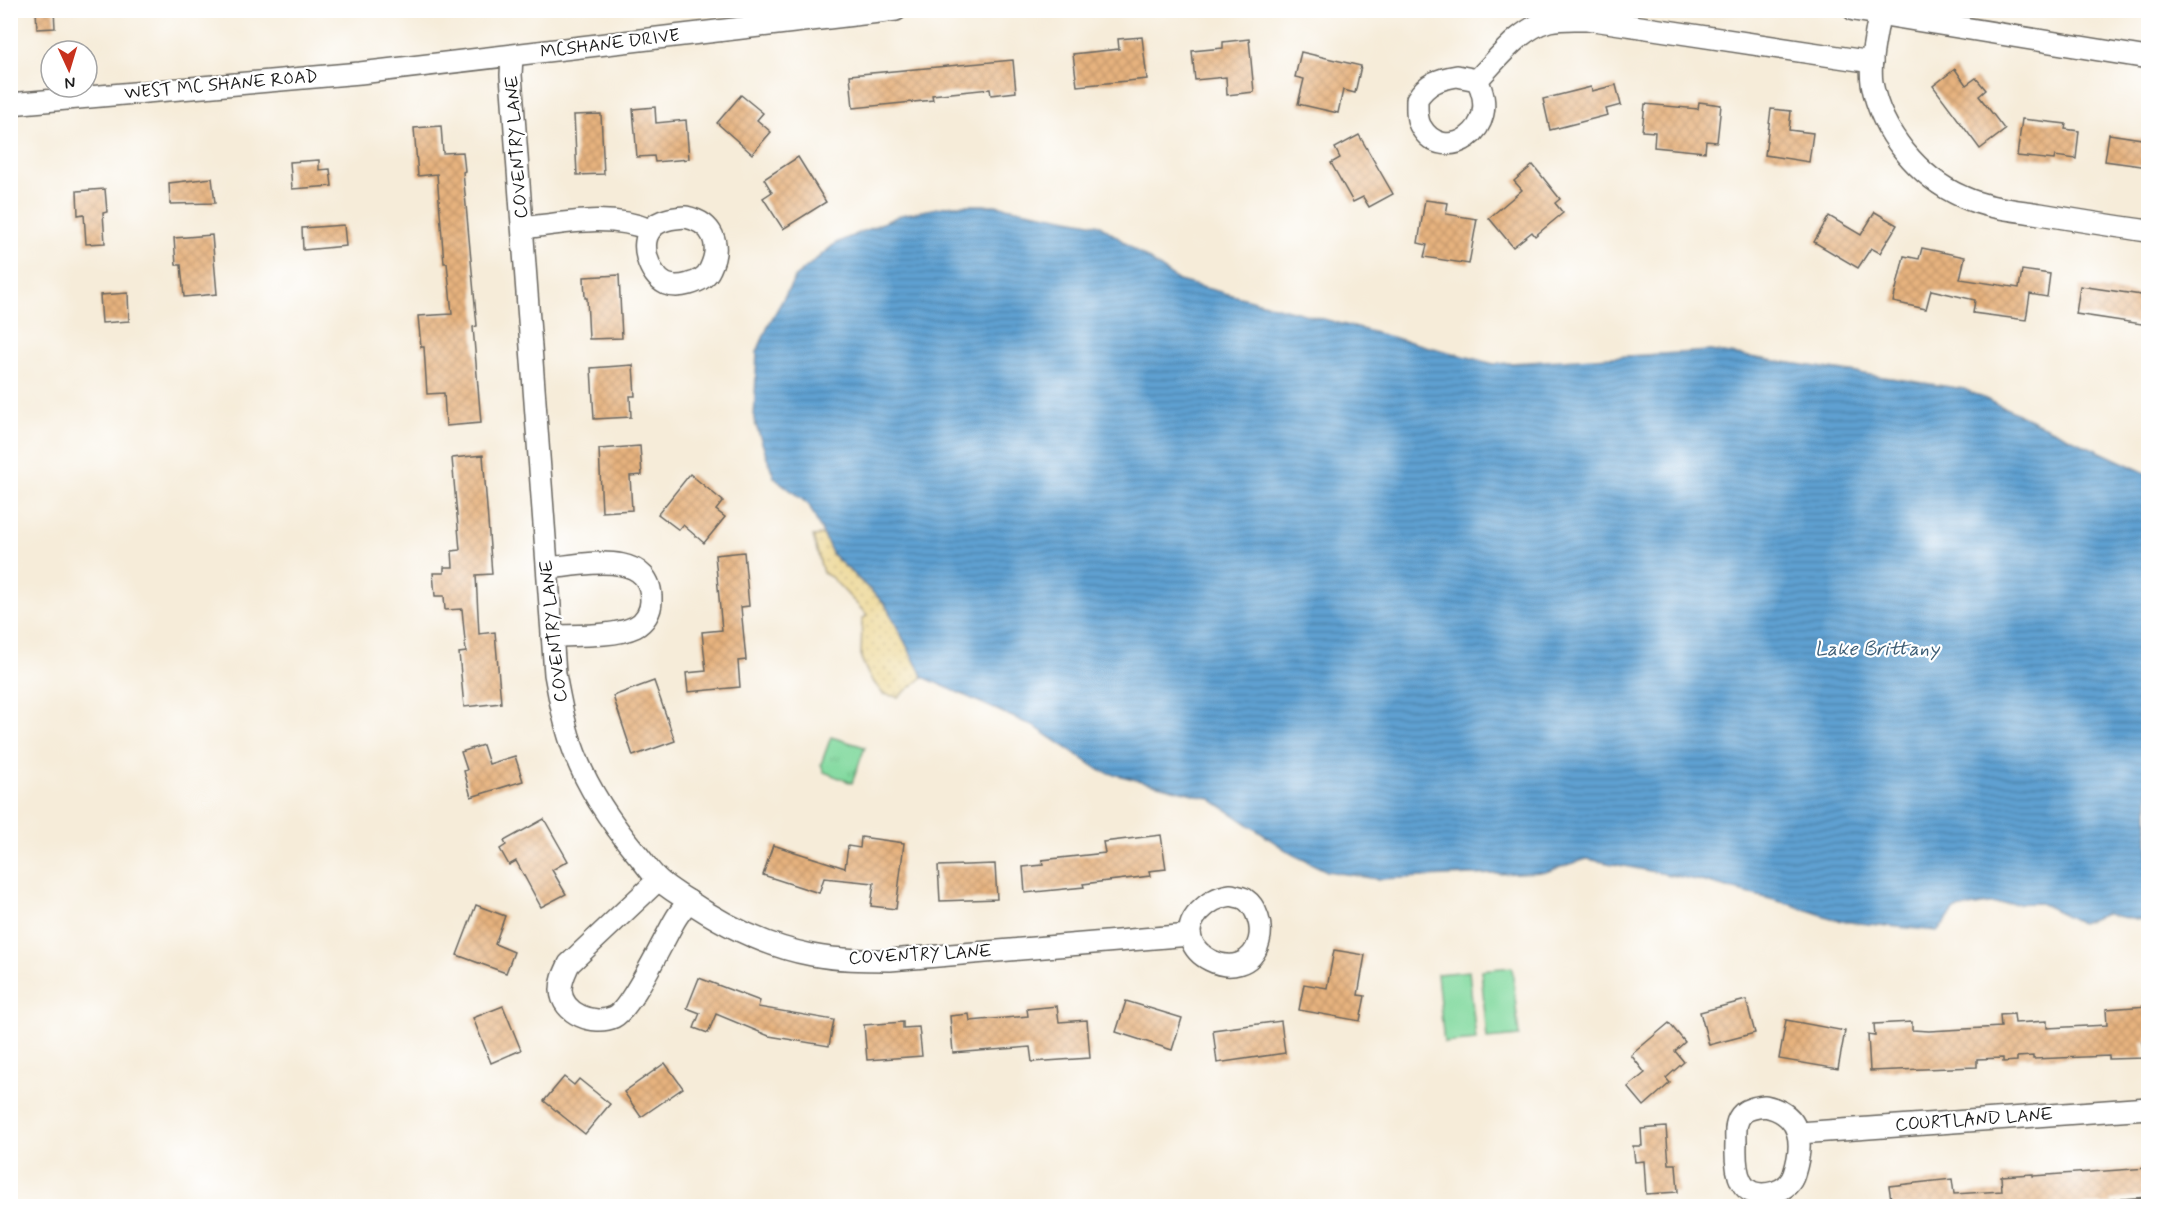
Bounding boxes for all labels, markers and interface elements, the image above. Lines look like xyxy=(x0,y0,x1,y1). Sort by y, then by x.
street label: MCSHANE DRIVE xyxy=(539,24,681,64)
north arrow xyxy=(39,39,99,99)
street label: WEST MC SHANE ROAD xyxy=(123,65,319,105)
text: N xyxy=(64,72,76,93)
street label: COVENTRY LANE xyxy=(500,74,534,219)
street label: COVENTRY LANE xyxy=(535,558,573,704)
water label: Lake Brittany xyxy=(1815,636,1941,663)
street label: COVENTRY LANE xyxy=(848,939,992,971)
street label: COURTLAND LANE xyxy=(1894,1102,2054,1137)

